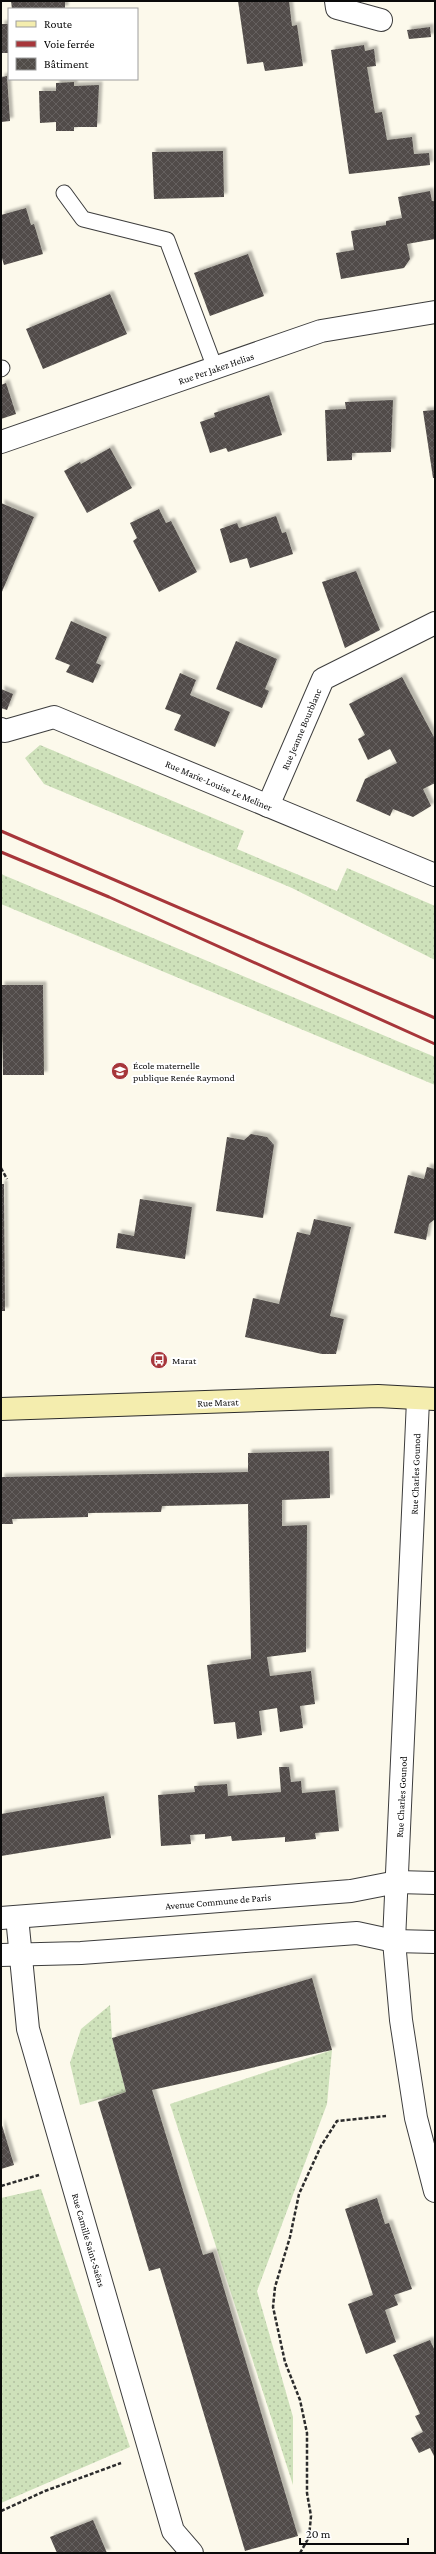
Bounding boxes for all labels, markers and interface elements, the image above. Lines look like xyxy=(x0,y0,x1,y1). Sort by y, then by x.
legend xyxy=(8,8,138,80)
text: Route xyxy=(44,17,72,31)
text: Voie ferrée xyxy=(44,37,95,51)
text: Bâtiment xyxy=(44,57,90,71)
street label: Rue Per Jakez Helias xyxy=(177,350,255,387)
street label: Rue Jeanne Bourblanc xyxy=(279,686,324,771)
street label: Rue Marie-Louise Le Meliner xyxy=(164,758,274,813)
place label: École maternelle publique Renée Raymond xyxy=(133,1060,236,1083)
school or university icon: École maternelle publique Renée Raymond xyxy=(110,1061,130,1081)
bus stop icon: Marat xyxy=(149,1350,169,1370)
place label: Marat xyxy=(172,1355,197,1366)
street label: Rue Marat xyxy=(197,1396,239,1409)
street label: Rue Charles Gounod xyxy=(409,1432,422,1515)
street label: Rue Charles Gounod xyxy=(394,1755,409,1838)
street label: Avenue Commune de Paris xyxy=(165,1891,272,1912)
street label: Rue Camille Saint-Saëns xyxy=(70,2192,107,2288)
scale bar xyxy=(300,2520,408,2546)
text: 20 m xyxy=(306,2527,331,2541)

